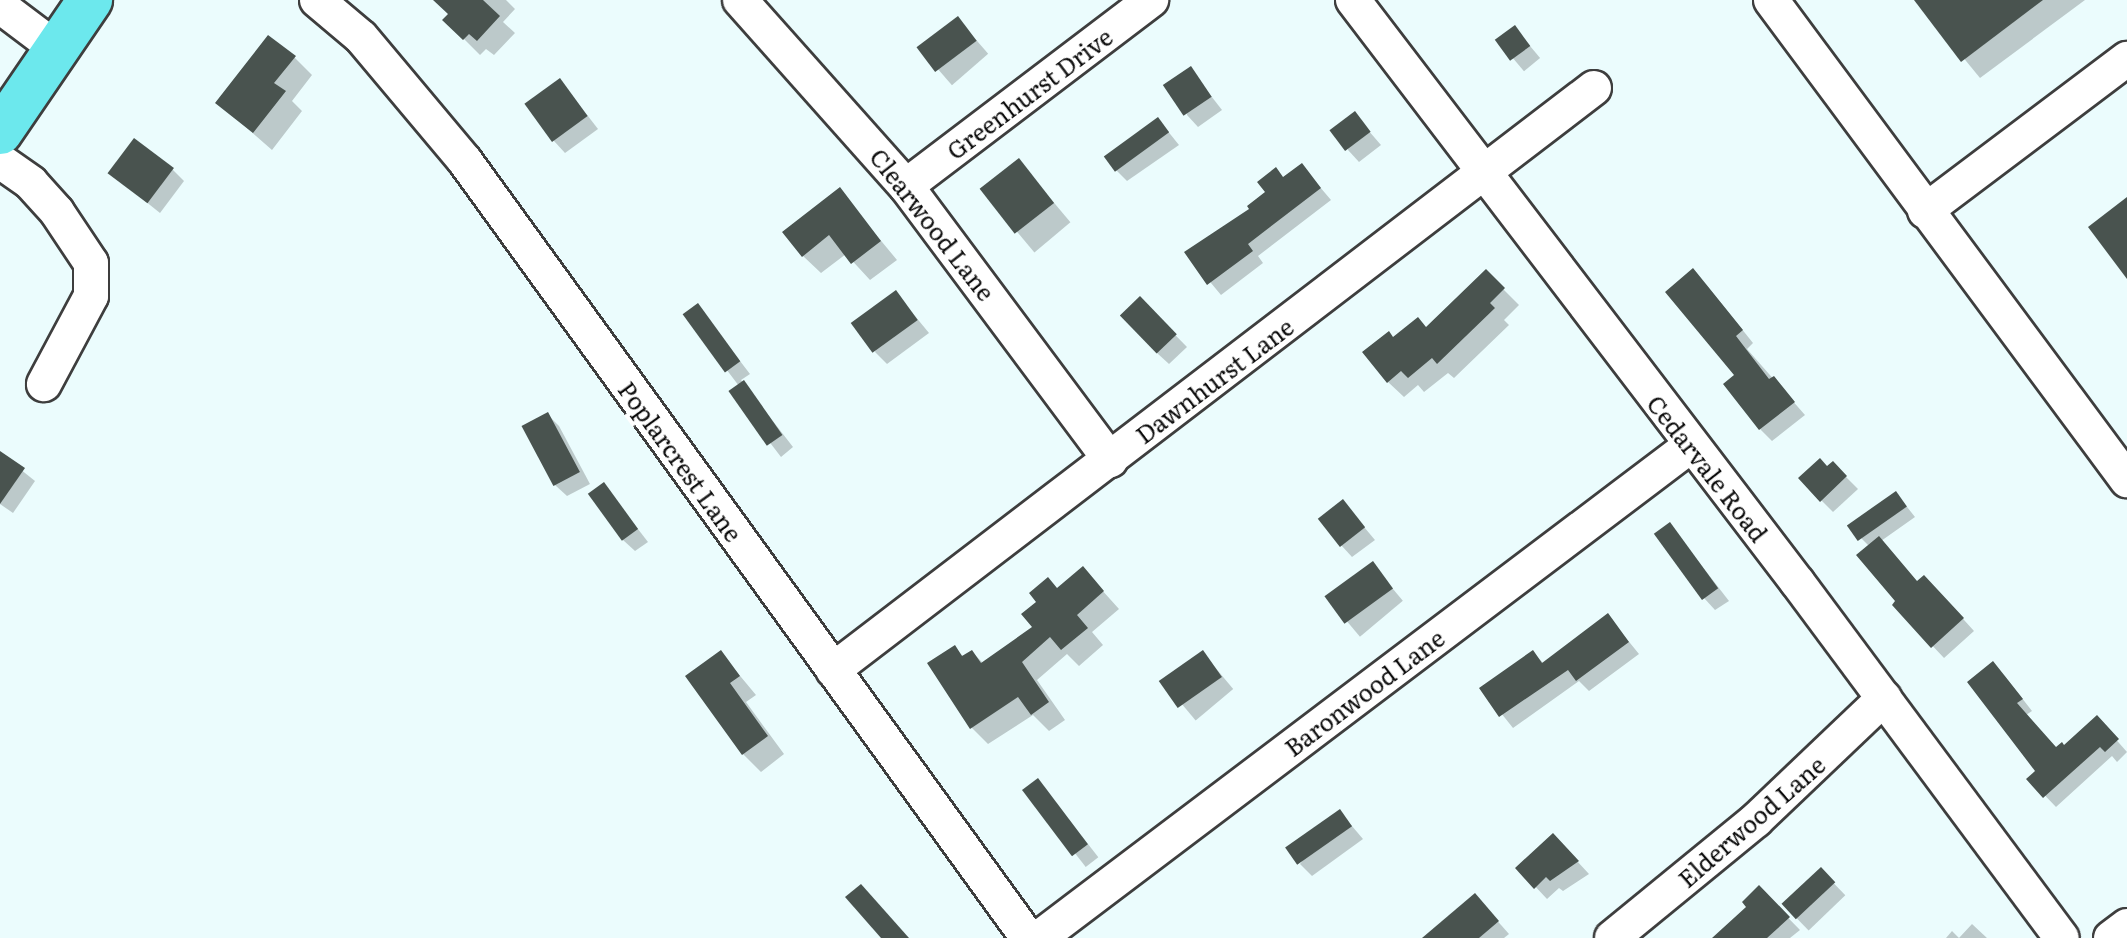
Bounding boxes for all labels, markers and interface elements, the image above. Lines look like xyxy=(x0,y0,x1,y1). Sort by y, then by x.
street label: Greenhurst Drive xyxy=(941,21,1117,165)
street label: Clearwood Lane xyxy=(865,142,1001,306)
street label: Dawnhurst Lane xyxy=(1129,311,1299,449)
street label: Poplarcrest Lane xyxy=(613,375,749,547)
street label: Cedarvale Road xyxy=(1642,389,1774,547)
street label: Baronwood Lane xyxy=(1278,623,1450,761)
street label: Elderwood Lane xyxy=(1672,749,1830,893)

